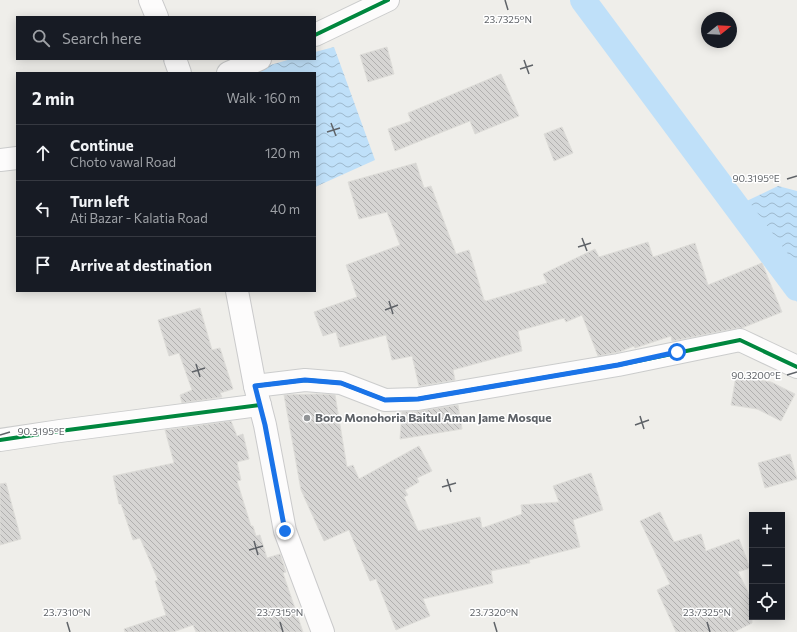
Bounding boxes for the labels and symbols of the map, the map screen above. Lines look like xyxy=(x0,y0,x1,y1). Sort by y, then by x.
north arrow xyxy=(701,12,737,48)
text: 23.7325°N xyxy=(484,13,532,25)
text: 90.3195°E xyxy=(732,172,780,184)
route start xyxy=(668,343,686,361)
text: 90.3200°E xyxy=(731,369,781,381)
place label: Boro Monohoria Baitul Aman Jame Mosque xyxy=(315,410,551,425)
marker: Boro Monohoria Baitul Aman Jame Mosque xyxy=(302,413,312,423)
text: 90.3195°E xyxy=(17,425,65,437)
route end xyxy=(276,522,294,540)
text: 23.7310°N xyxy=(43,606,91,618)
text: 23.7315°N xyxy=(257,606,303,618)
text: 23.7320°N xyxy=(470,606,518,618)
text: 23.7325°N xyxy=(683,606,731,618)

